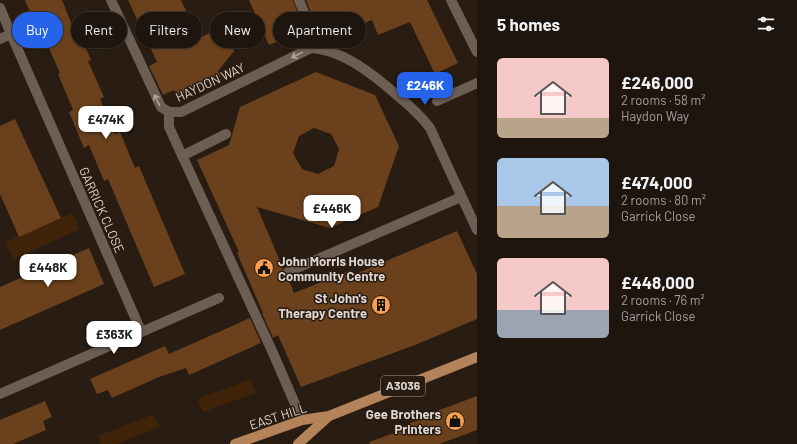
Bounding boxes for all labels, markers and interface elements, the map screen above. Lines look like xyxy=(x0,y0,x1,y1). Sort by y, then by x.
chip: Buy xyxy=(12,12,63,48)
chip: Rent xyxy=(71,12,127,48)
chip: Filters xyxy=(135,12,202,48)
chip: New xyxy=(210,12,265,48)
chip: Apartment xyxy=(273,12,366,48)
icon: filters xyxy=(755,13,777,35)
text: 5 homes xyxy=(497,14,560,34)
one-way arrow xyxy=(291,52,303,59)
street label: HAYDON WAY xyxy=(173,59,247,105)
pin: £246K xyxy=(397,72,453,106)
text: £246,000 xyxy=(621,72,694,92)
icon: home xyxy=(529,74,577,122)
text: £246K xyxy=(406,77,444,93)
text: 2 rooms · 58 m² xyxy=(621,92,705,108)
one-way arrow xyxy=(153,95,161,107)
pin: £474K xyxy=(78,106,134,140)
text: Haydon Way xyxy=(621,108,689,124)
text: £474K xyxy=(87,111,125,127)
street label: GARRICK CLOSE xyxy=(76,165,128,256)
text: £474,000 xyxy=(621,172,692,192)
icon: home xyxy=(529,174,577,222)
text: 2 rooms · 80 m² xyxy=(621,192,706,208)
pin: £446K xyxy=(304,195,360,229)
text: £446K xyxy=(313,200,351,216)
text: Garrick Close xyxy=(621,208,695,224)
place label: John Morris House Community Centre xyxy=(278,253,385,284)
pin: £448K xyxy=(20,254,76,288)
public building icon: John Morris House Community Centre xyxy=(253,257,275,279)
text: £448K xyxy=(29,259,67,275)
text: £448,000 xyxy=(621,272,694,292)
icon: home xyxy=(529,274,577,322)
place label: St John's Therapy Centre xyxy=(278,290,367,321)
text: 2 rooms · 76 m² xyxy=(621,292,705,308)
building icon: St John's Therapy Centre xyxy=(370,294,392,316)
text: Garrick Close xyxy=(621,308,695,324)
pin: £363K xyxy=(86,321,142,355)
text: £363K xyxy=(95,326,133,342)
road number: A3036 xyxy=(381,376,425,396)
street label: EAST HILL xyxy=(247,399,309,433)
place label: Gee Brothers Printers xyxy=(366,406,441,437)
shop icon: Gee Brothers Printers xyxy=(444,410,466,432)

